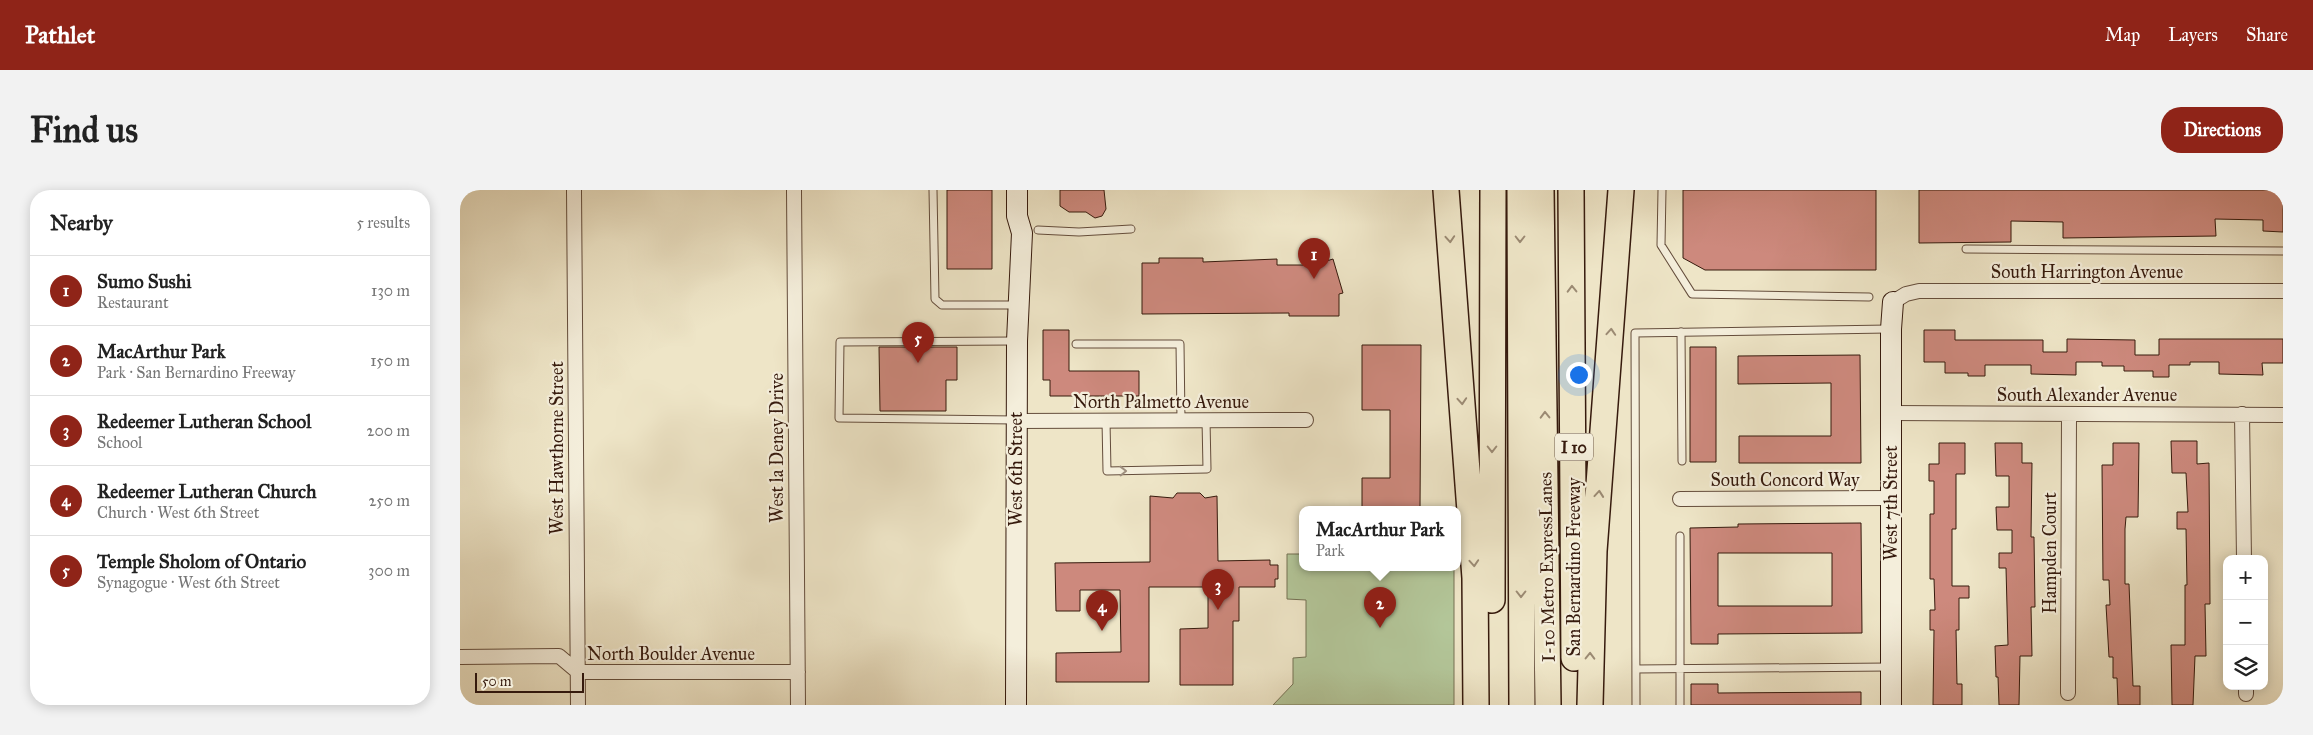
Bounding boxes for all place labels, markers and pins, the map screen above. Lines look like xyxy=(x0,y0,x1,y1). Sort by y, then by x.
pin: 1 xyxy=(1298,238,1330,279)
pin: 5 xyxy=(902,322,934,363)
pin: 3 xyxy=(1202,569,1234,610)
pin: 2 xyxy=(1364,587,1396,628)
pin: 4 xyxy=(1086,590,1118,631)

